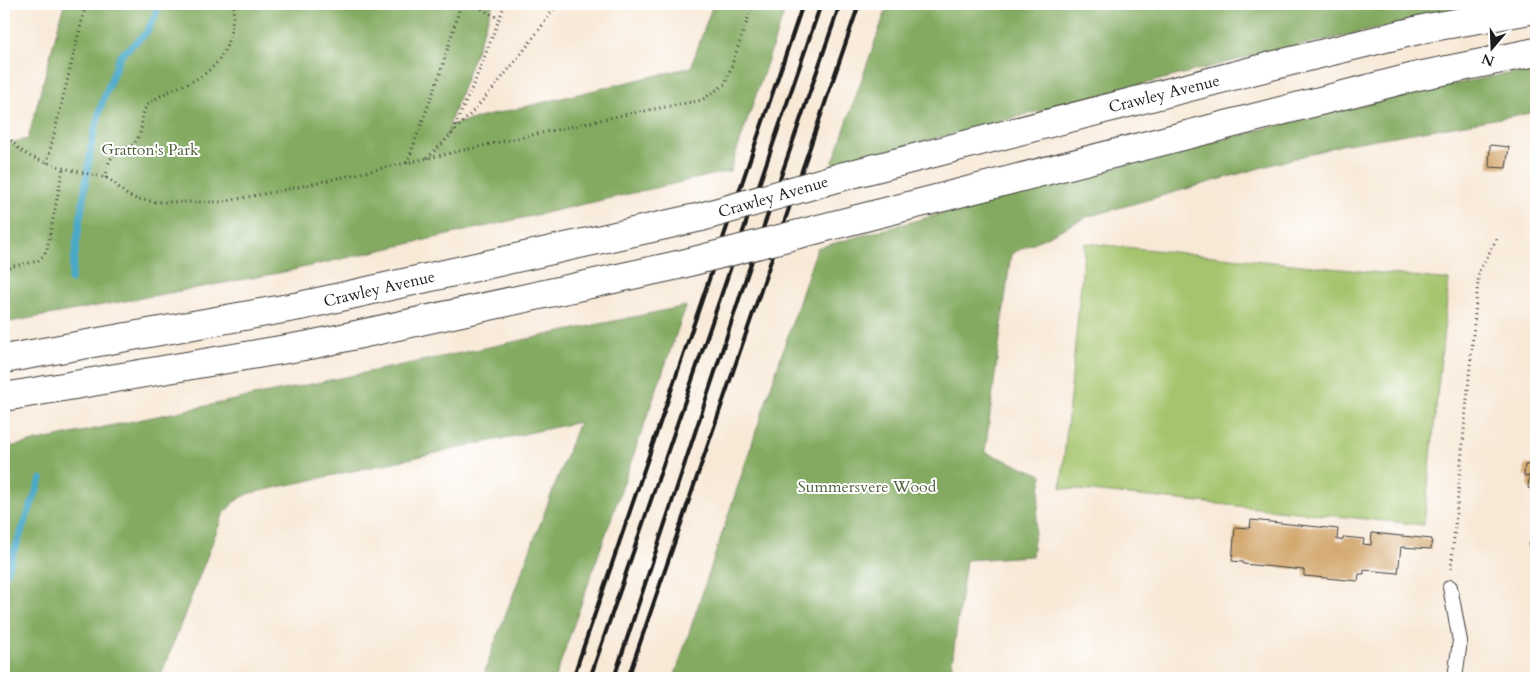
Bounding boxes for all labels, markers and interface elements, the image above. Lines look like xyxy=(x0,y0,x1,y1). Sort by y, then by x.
north arrow xyxy=(1468,22,1518,72)
text: N xyxy=(1479,49,1497,71)
street label: Crawley Avenue xyxy=(1106,70,1222,118)
park label: Gratton's Park xyxy=(101,139,199,161)
street label: Crawley Avenue xyxy=(716,171,831,223)
street label: Crawley Avenue xyxy=(321,265,437,312)
park label: Summersvere Wood xyxy=(798,476,937,498)

